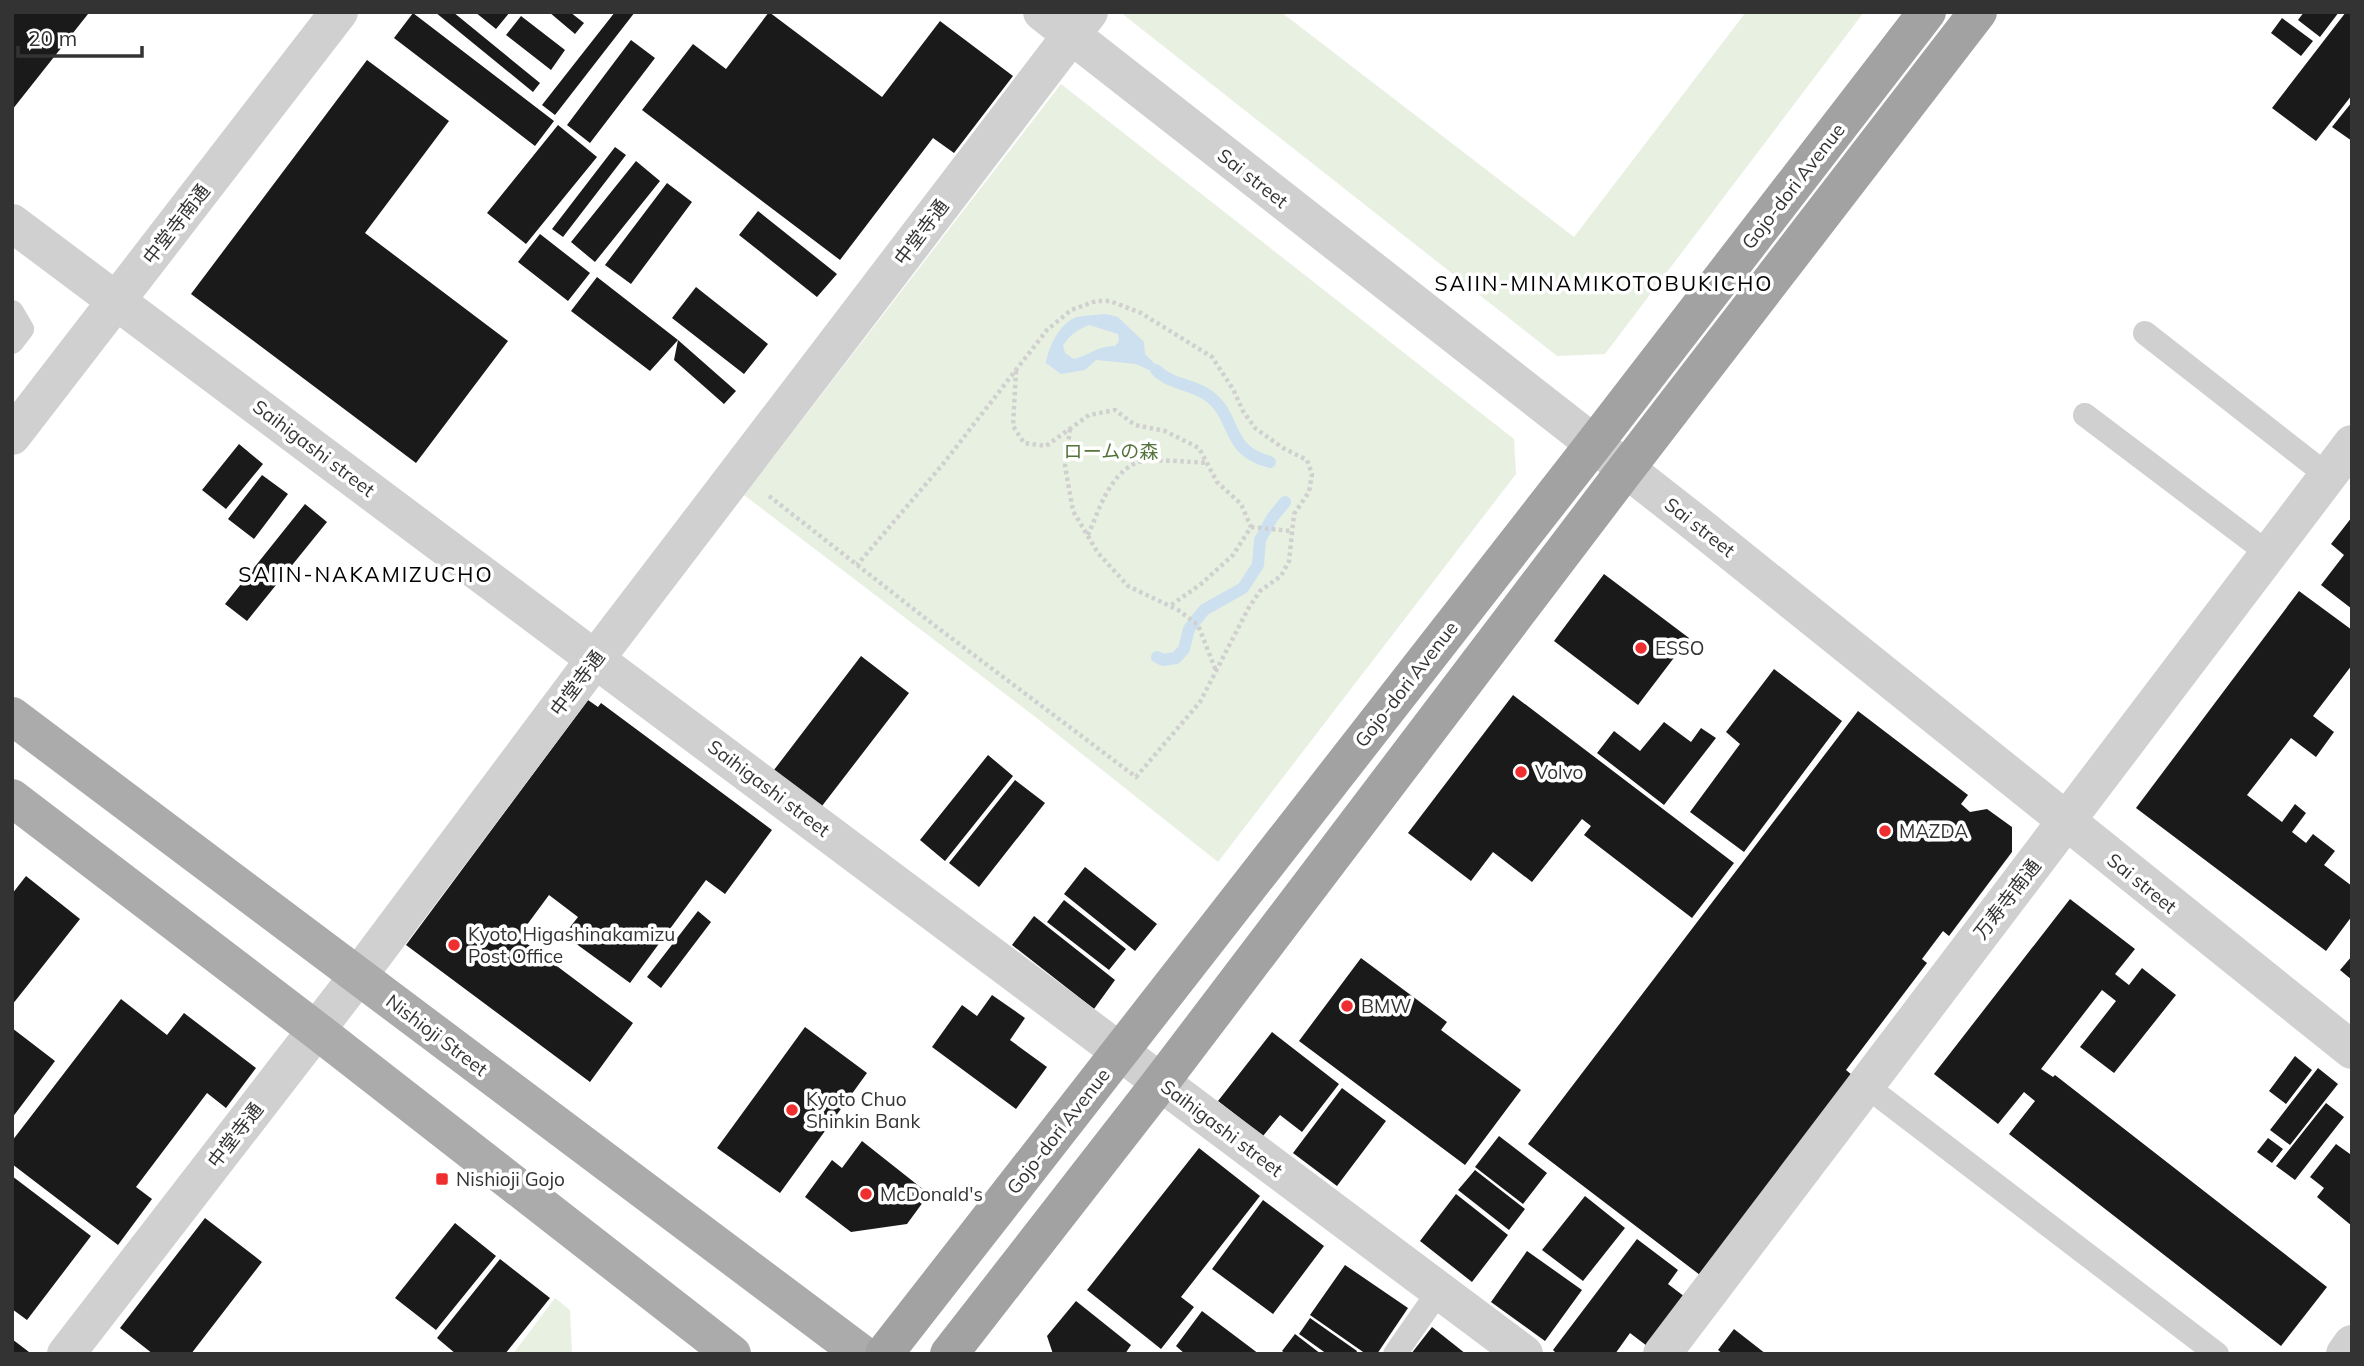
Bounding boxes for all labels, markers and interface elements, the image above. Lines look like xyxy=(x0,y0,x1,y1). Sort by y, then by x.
scale bar xyxy=(18,14,142,58)
text: 20 m xyxy=(28,25,77,51)
street label: Gojo-dori Avenue xyxy=(1736,118,1850,254)
street label: Sai street xyxy=(1213,143,1293,213)
street label: 中堂寺南通 xyxy=(137,179,215,269)
street label: 中堂寺通 xyxy=(889,194,953,270)
district label: SAIIN-MINAMIKOTOBUKICHO xyxy=(1434,270,1774,296)
street label: Saihigashi street xyxy=(248,394,380,502)
park label: ロームの森 xyxy=(1064,439,1158,463)
street label: Sai street xyxy=(1660,492,1740,562)
district label: SAIIN-NAKAMIZUCHO xyxy=(238,561,494,587)
street label: Gojo-dori Avenue xyxy=(1349,616,1463,752)
place label: ESSO xyxy=(1655,636,1704,660)
marker: ESSO xyxy=(1633,640,1649,656)
street label: 中堂寺通 xyxy=(545,645,609,721)
street label: Saihigashi street xyxy=(703,734,835,842)
place label: Volvo xyxy=(1535,760,1583,784)
marker: Volvo xyxy=(1513,764,1529,780)
place label: MAZDA xyxy=(1899,819,1968,843)
marker: MAZDA xyxy=(1877,823,1893,839)
street label: Sai street xyxy=(2102,848,2182,919)
street label: 万寿寺南通 xyxy=(1968,854,2046,944)
place label: Kyoto Higashinakamizu Post Office xyxy=(468,922,675,968)
marker: Kyoto Higashinakamizu Post Office xyxy=(446,937,462,953)
street label: Nishioji Street xyxy=(381,989,493,1081)
place label: BMW xyxy=(1361,994,1411,1018)
marker: BMW xyxy=(1339,998,1355,1014)
street label: Gojo-dori Avenue xyxy=(1001,1063,1115,1199)
street label: Saihigashi street xyxy=(1156,1074,1288,1182)
place label: Kyoto Chuo Shinkin Bank xyxy=(806,1087,920,1133)
street label: 中堂寺通 xyxy=(202,1098,268,1172)
marker: Kyoto Chuo Shinkin Bank xyxy=(784,1102,800,1118)
place label: Nishioji Gojo xyxy=(456,1167,565,1191)
marker: Nishioji Gojo xyxy=(434,1171,450,1187)
place label: McDonald's xyxy=(880,1182,983,1206)
marker: McDonald's xyxy=(858,1186,874,1202)

